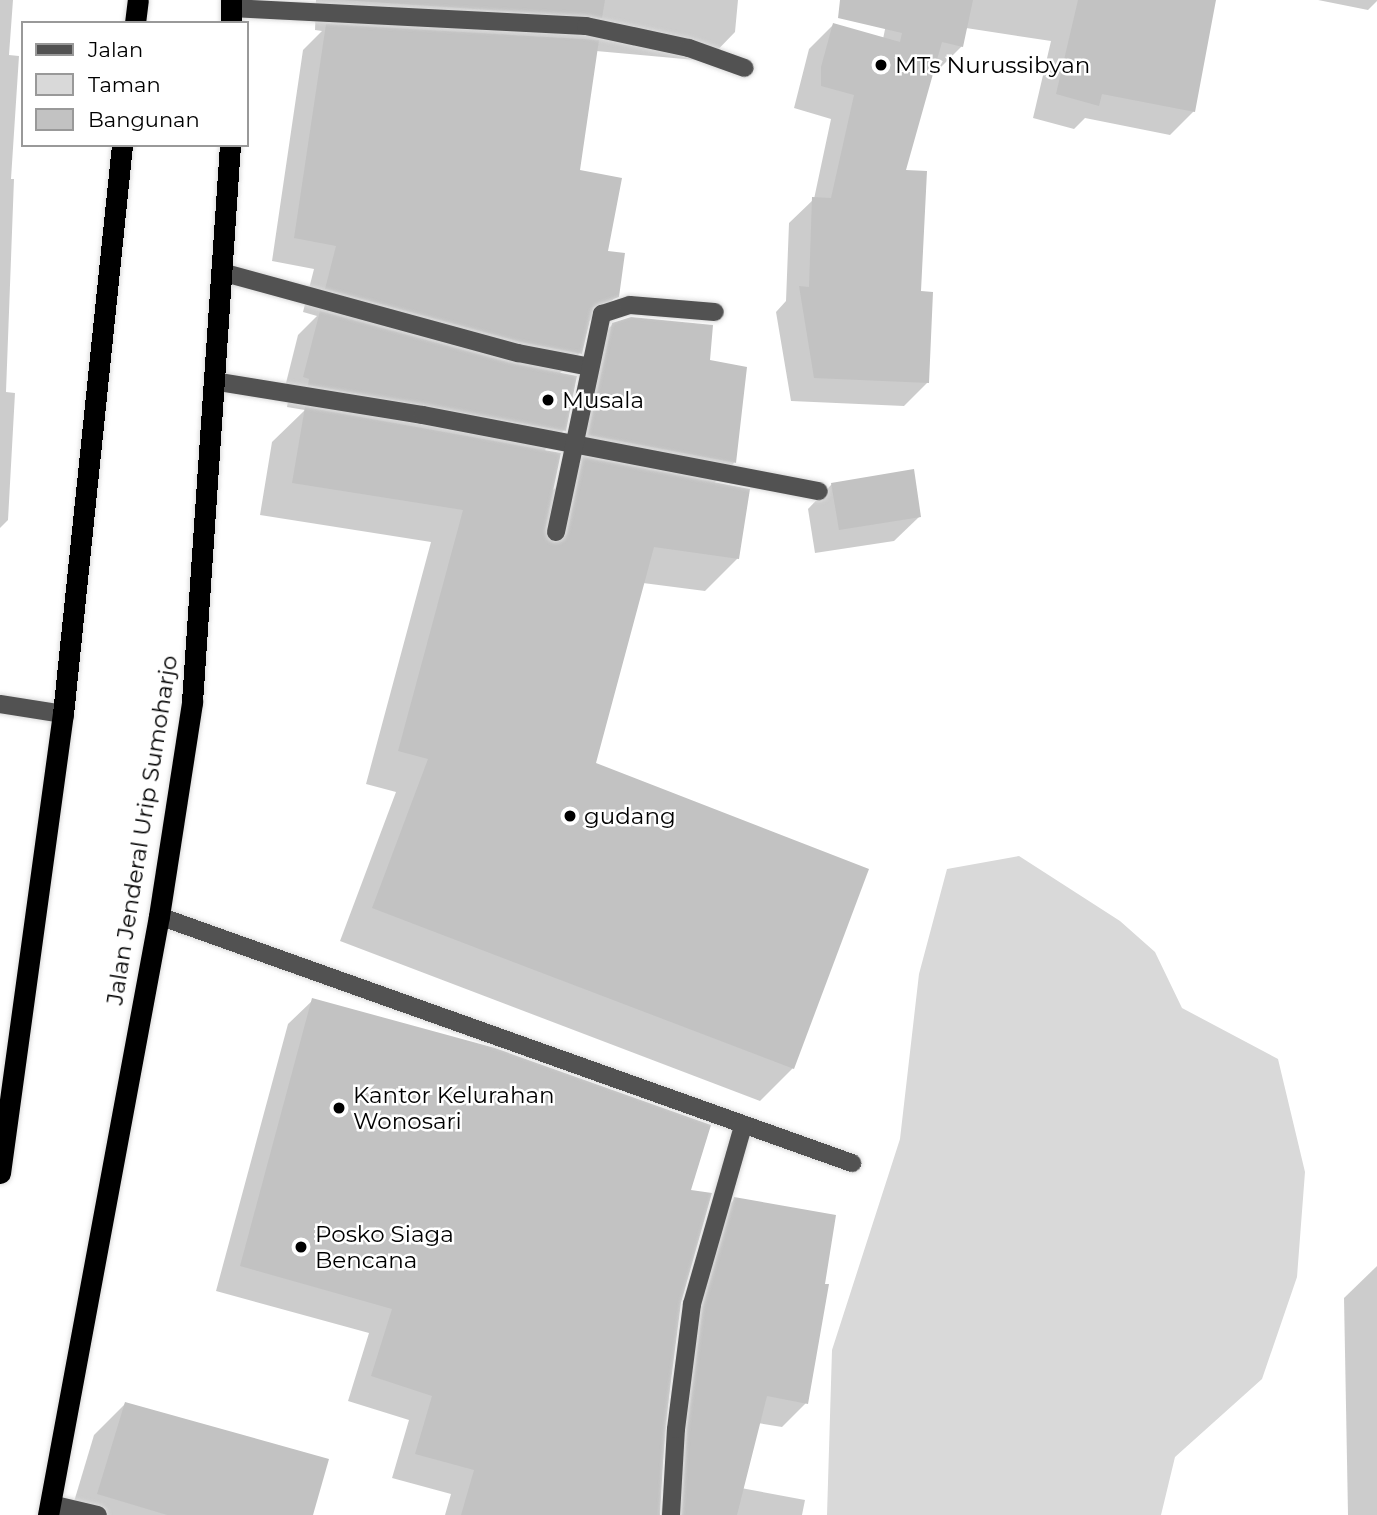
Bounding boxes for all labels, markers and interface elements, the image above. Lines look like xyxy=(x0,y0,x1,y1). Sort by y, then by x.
legend xyxy=(21,21,248,147)
text: Jalan xyxy=(88,37,143,62)
place label: MTs Nurussibyan xyxy=(895,51,1090,79)
marker: MTs Nurussibyan xyxy=(873,57,889,73)
text: Taman xyxy=(88,72,161,97)
text: Bangunan xyxy=(88,107,200,132)
place label: Musala xyxy=(562,386,644,414)
marker: Musala xyxy=(540,392,556,408)
street label: Jalan Jenderal Urip Sumoharjo xyxy=(101,653,183,1007)
place label: gudang xyxy=(584,802,676,830)
marker: gudang xyxy=(562,808,578,824)
place label: Kantor Kelurahan Wonosari xyxy=(353,1081,555,1135)
marker: Kantor Kelurahan Wonosari xyxy=(331,1100,347,1116)
place label: Posko Siaga Bencana xyxy=(315,1220,454,1274)
marker: Posko Siaga Bencana xyxy=(293,1239,309,1255)

